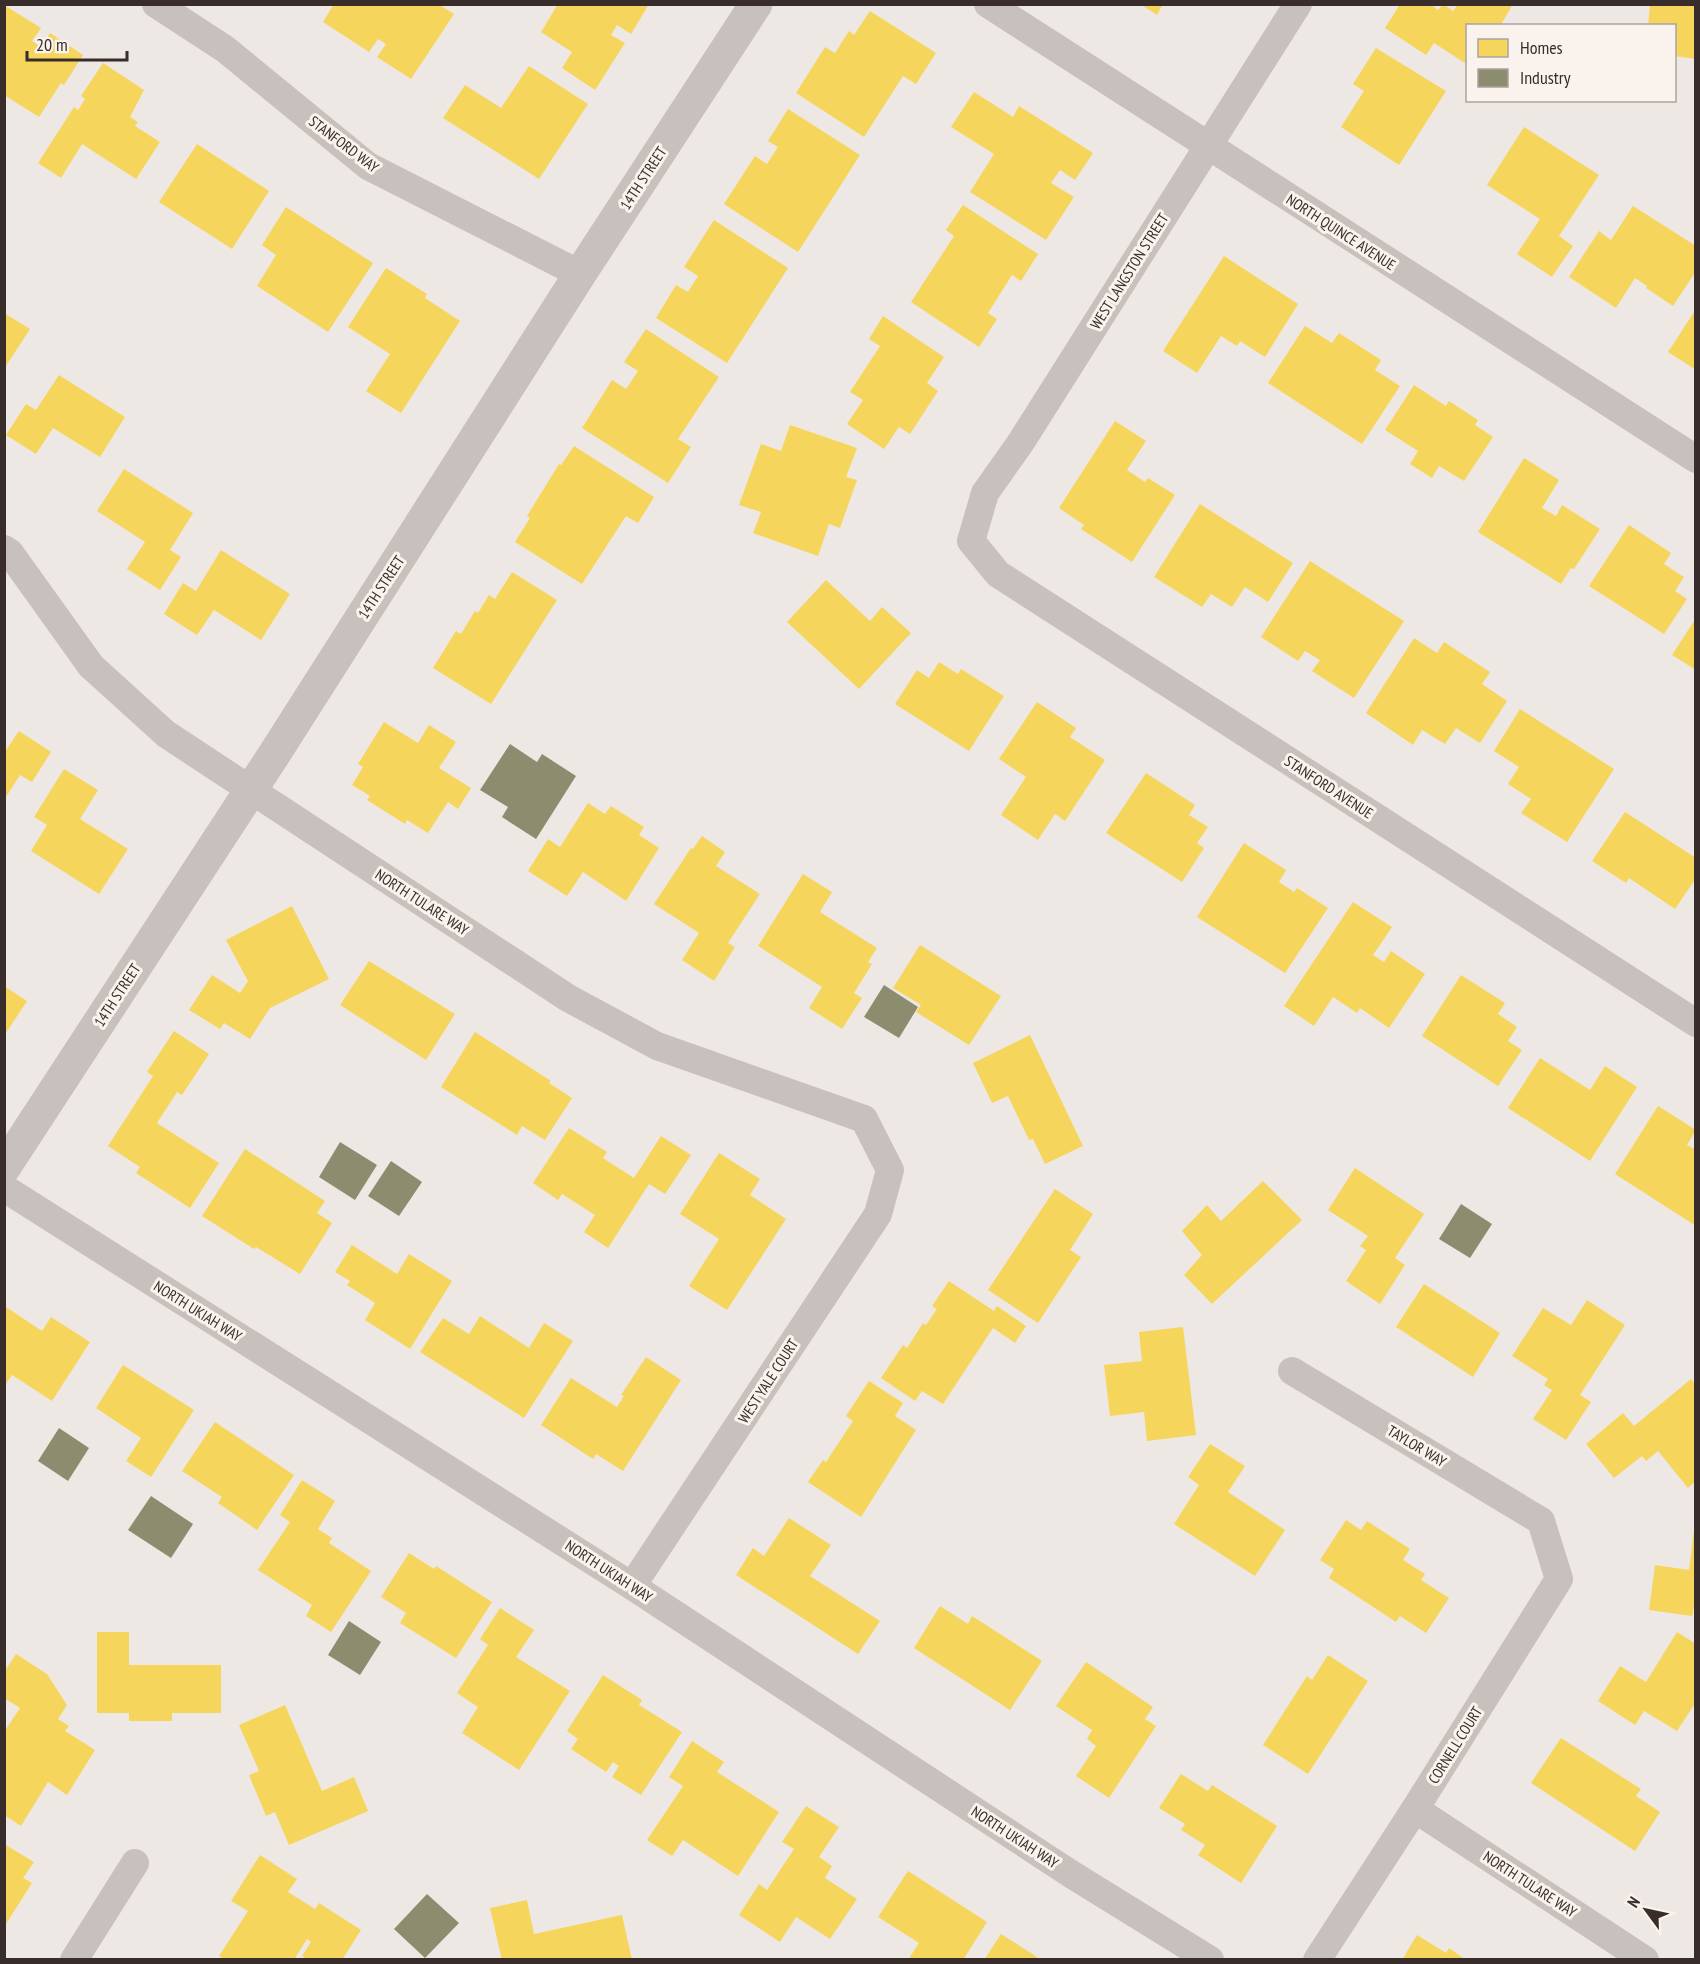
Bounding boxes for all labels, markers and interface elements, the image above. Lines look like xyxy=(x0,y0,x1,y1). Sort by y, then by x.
scale bar xyxy=(27,24,128,62)
legend xyxy=(1466,24,1676,102)
text: 20 m xyxy=(36,33,68,56)
text: Homes xyxy=(1520,36,1563,59)
text: Industry xyxy=(1520,66,1571,89)
street label: STANFORD WAY xyxy=(305,112,383,177)
street label: 14TH STREET xyxy=(616,143,671,213)
street label: NORTH QUINCE AVENUE xyxy=(1283,190,1399,274)
street label: WEST LANGSTON STREET xyxy=(1086,209,1172,332)
street label: 14TH STREET xyxy=(354,552,409,622)
street label: STANFORD AVENUE xyxy=(1281,751,1377,823)
street label: NORTH TULARE WAY xyxy=(372,865,472,939)
street label: 14TH STREET xyxy=(90,960,145,1030)
street label: NORTH UKIAH WAY xyxy=(150,1276,246,1346)
street label: WEST YALE COURT xyxy=(734,1335,802,1427)
street label: TAYLOR WAY xyxy=(1384,1421,1450,1471)
street label: NORTH UKIAH WAY xyxy=(562,1536,656,1606)
street label: CORNELL COURT xyxy=(1424,1703,1486,1787)
street label: NORTH UKIAH WAY xyxy=(968,1802,1062,1872)
street label: NORTH TULARE WAY xyxy=(1480,1847,1580,1921)
north arrow xyxy=(1616,1880,1676,1940)
text: N xyxy=(1623,1893,1644,1911)

